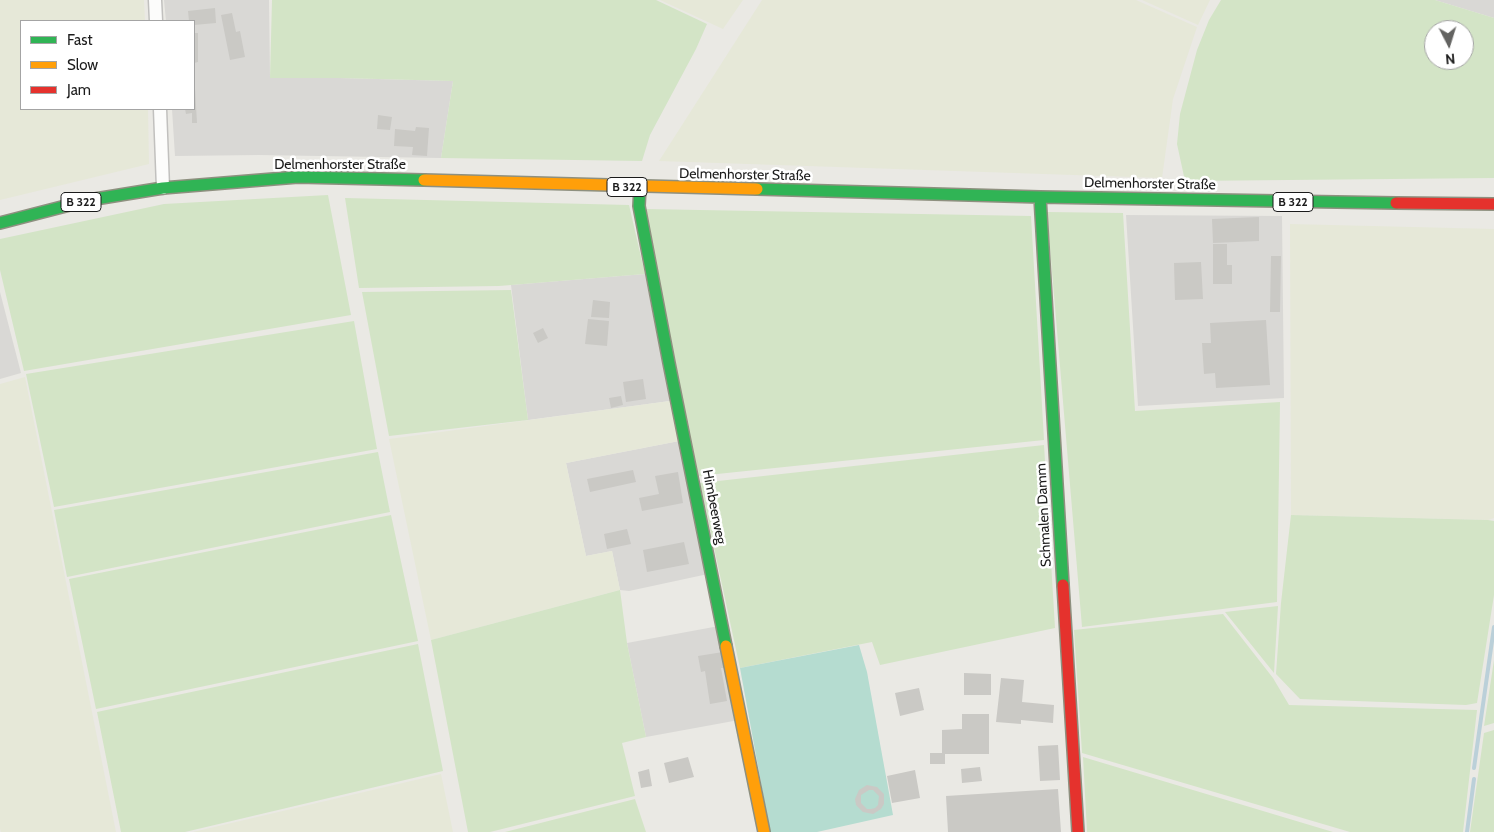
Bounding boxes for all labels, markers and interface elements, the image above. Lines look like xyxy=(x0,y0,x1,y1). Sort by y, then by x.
legend xyxy=(20,20,195,110)
north arrow xyxy=(1424,20,1474,70)
text: Fast xyxy=(67,31,92,49)
text: N xyxy=(1445,50,1456,68)
text: Slow xyxy=(67,56,98,74)
text: Jam xyxy=(67,81,91,99)
street label: Delmenhorster Straße xyxy=(274,157,406,173)
street label: Delmenhorster Straße xyxy=(679,165,811,185)
street label: Delmenhorster Straße xyxy=(1084,174,1216,194)
road number: B 322 xyxy=(607,178,647,196)
road number: B 322 xyxy=(61,192,101,212)
road number: B 322 xyxy=(1273,192,1313,212)
street label: Schmalen Damm xyxy=(1033,463,1055,567)
street label: Himbeerweg xyxy=(699,468,729,546)

